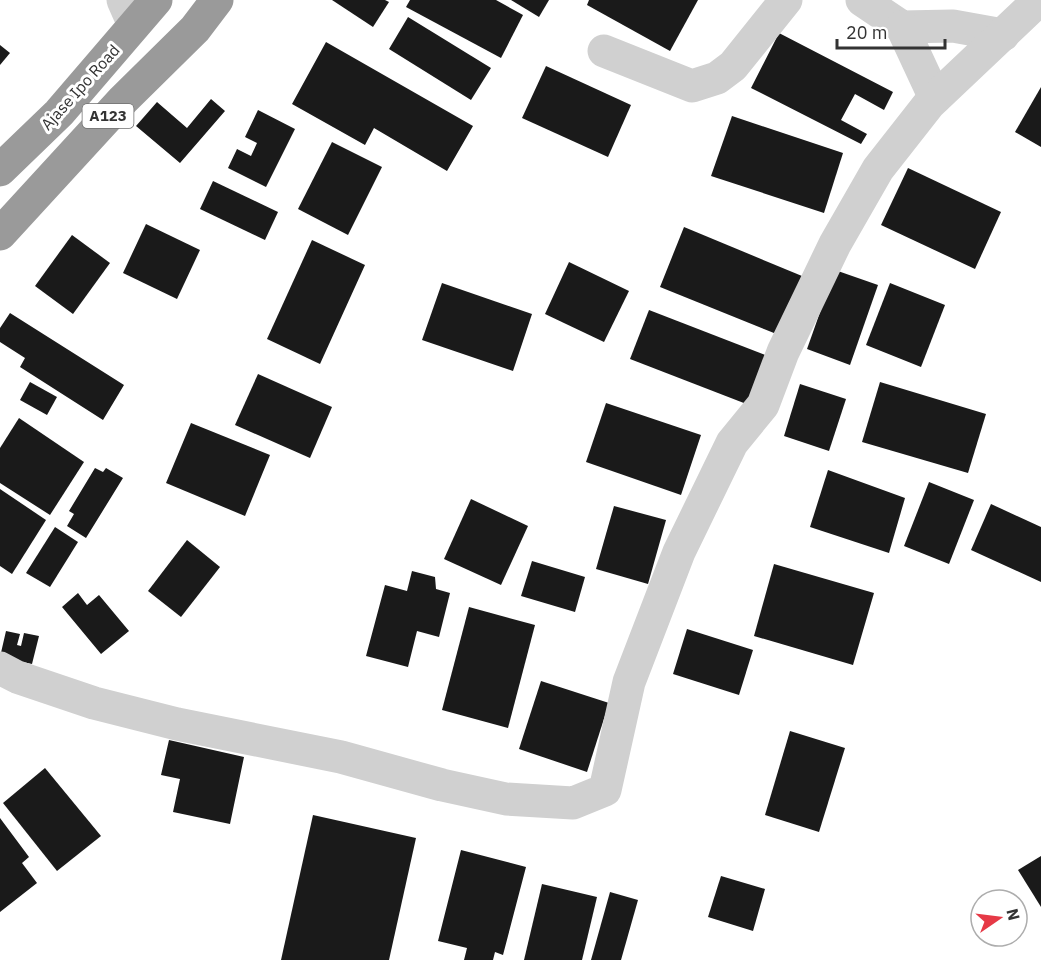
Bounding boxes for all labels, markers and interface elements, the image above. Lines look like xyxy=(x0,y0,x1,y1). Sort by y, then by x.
scale bar xyxy=(837,12,945,50)
text: 20 m xyxy=(846,21,888,44)
street label: Ajase Ipo Road xyxy=(36,40,124,134)
road number: A123 xyxy=(82,104,134,128)
north arrow xyxy=(969,888,1029,948)
text: N xyxy=(1002,906,1025,922)

